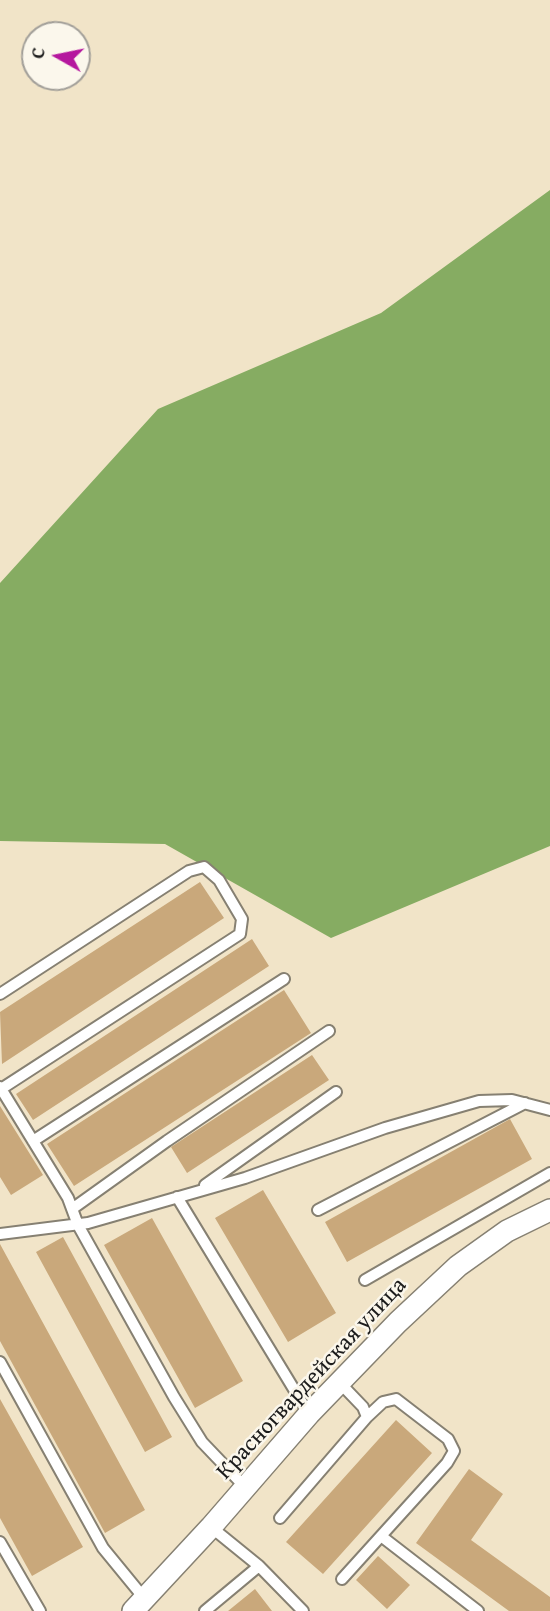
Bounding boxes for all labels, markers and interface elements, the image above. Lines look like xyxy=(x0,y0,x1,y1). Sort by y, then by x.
north arrow xyxy=(21,21,91,91)
text: С xyxy=(23,46,52,61)
street label: Красногвардейская улица xyxy=(211,1272,413,1486)

